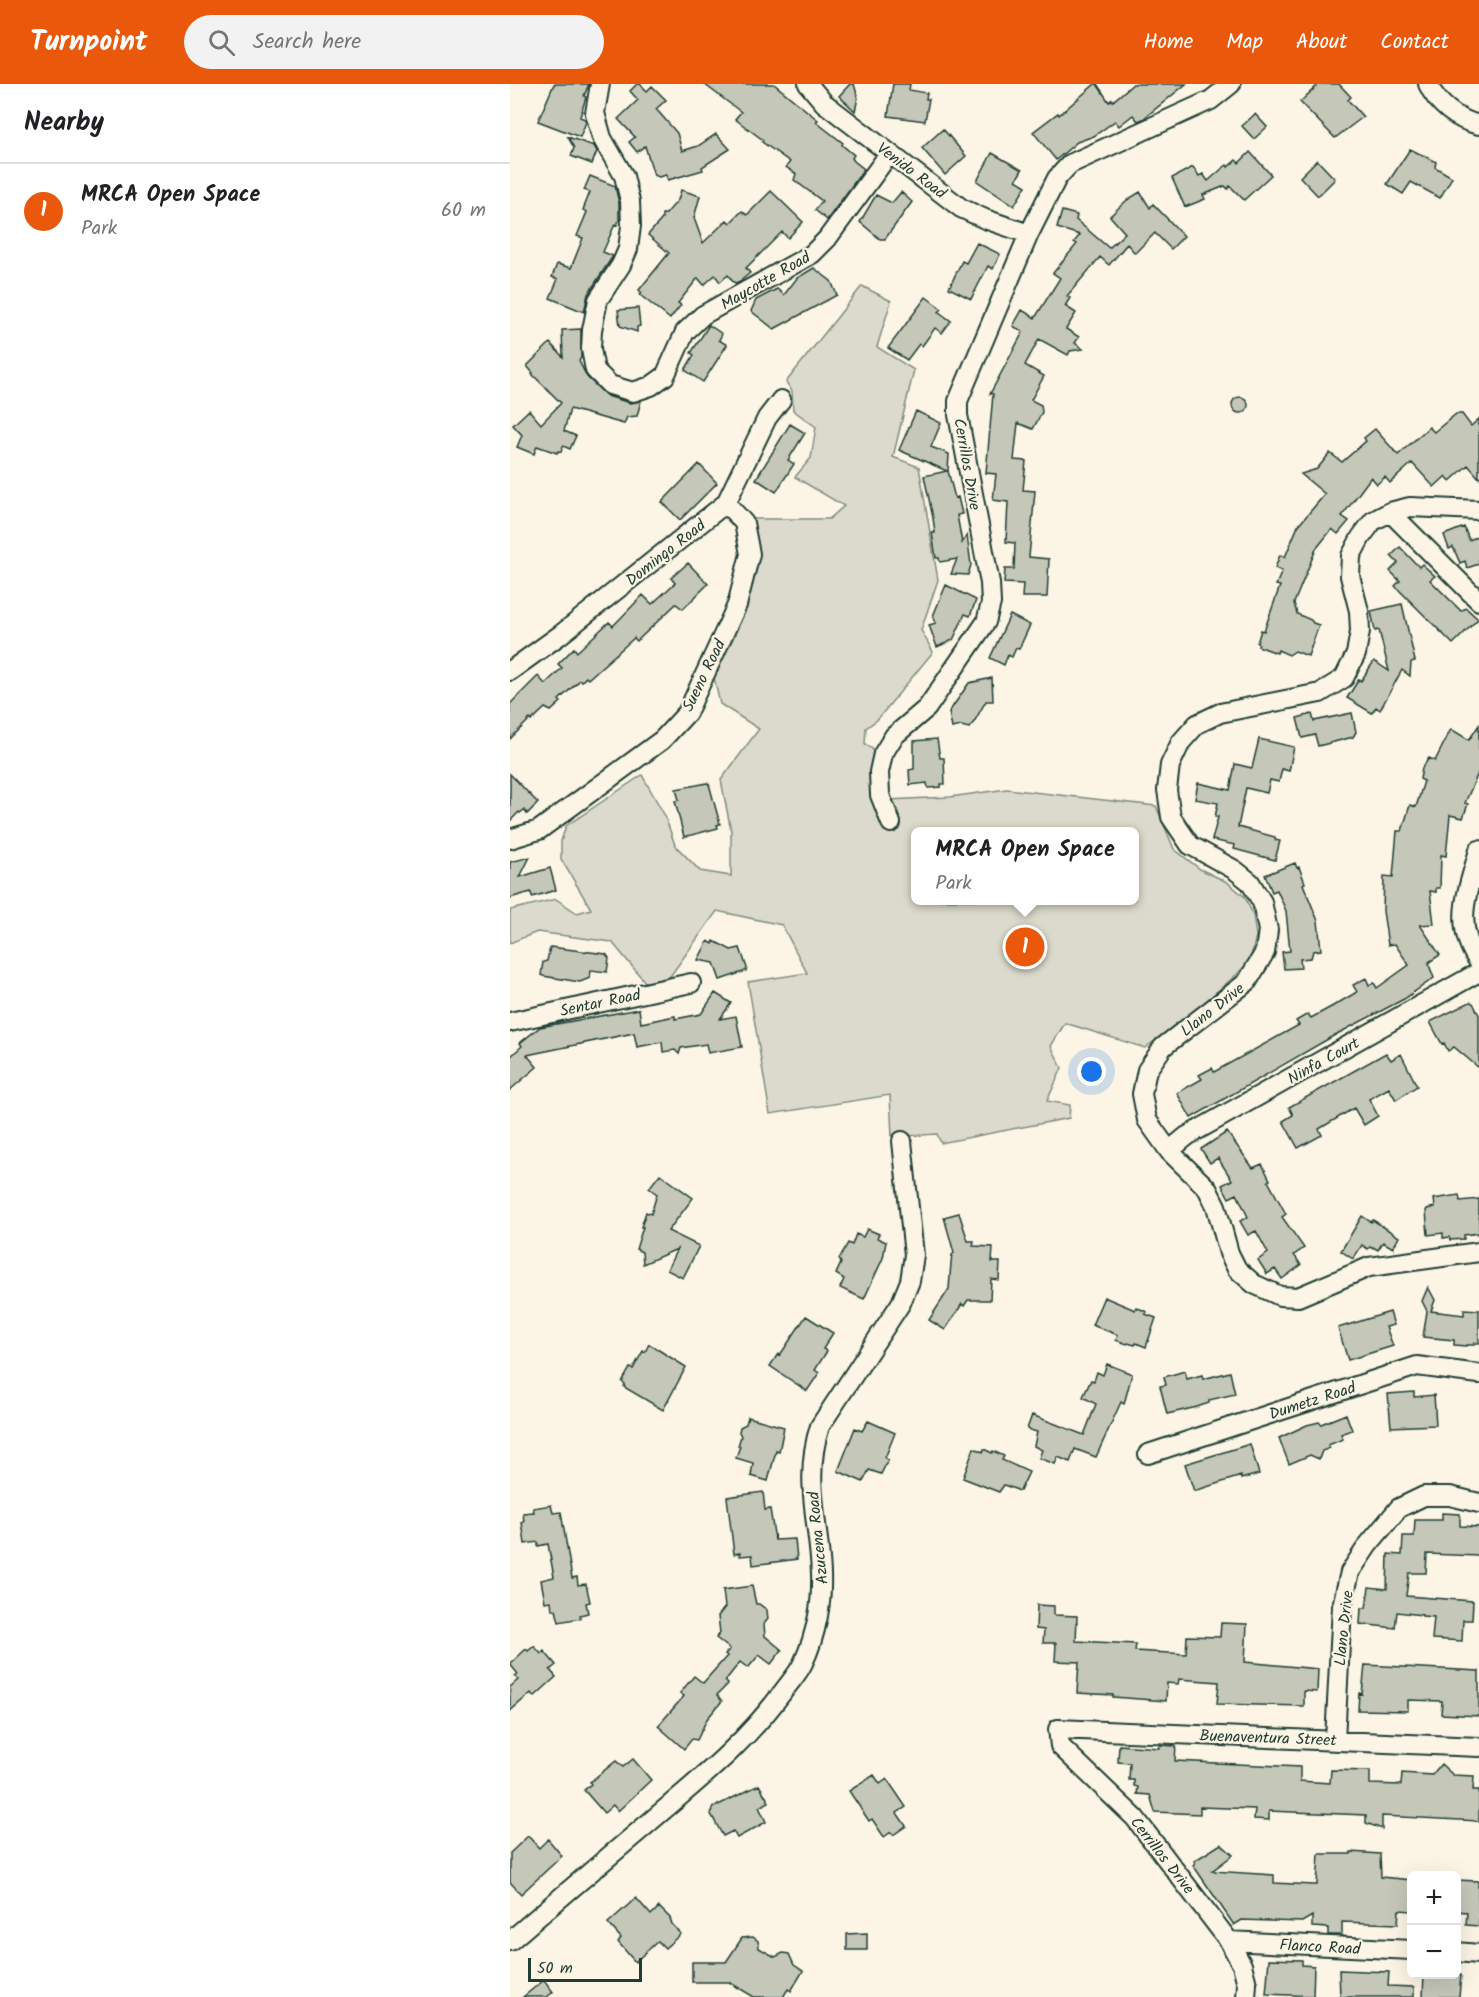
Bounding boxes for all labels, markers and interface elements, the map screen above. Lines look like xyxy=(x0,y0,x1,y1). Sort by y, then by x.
search box xyxy=(184,15,604,69)
text: Turnpoint xyxy=(30,20,148,65)
text: Search here xyxy=(253,25,361,60)
icon: search xyxy=(205,26,238,59)
text: Home xyxy=(1144,26,1193,59)
text: Map xyxy=(1226,26,1263,59)
text: About xyxy=(1296,26,1347,59)
text: Contact xyxy=(1380,26,1449,59)
text: Nearby xyxy=(24,102,104,144)
street label: Venido Road xyxy=(871,137,952,206)
text: MRCA Open Space xyxy=(81,178,260,213)
text: 1 xyxy=(40,195,47,227)
text: 60 m xyxy=(441,195,486,227)
text: Park xyxy=(81,213,117,245)
street label: Maycotte Road xyxy=(716,245,816,317)
street label: Cerrillos Drive xyxy=(946,416,987,512)
street label: Domingo Road xyxy=(620,513,712,593)
street label: Sueno Road xyxy=(676,634,733,716)
popup xyxy=(911,827,1139,905)
text: MRCA Open Space xyxy=(935,833,1115,868)
text: Park xyxy=(935,868,972,900)
pin: 1 xyxy=(1006,924,1044,970)
street label: Llano Drive xyxy=(1175,977,1250,1043)
street label: Sentar Road xyxy=(558,983,644,1024)
street label: Ninfa Court xyxy=(1283,1031,1365,1091)
your location xyxy=(1077,1057,1106,1086)
street label: Dumetz Road xyxy=(1266,1375,1360,1427)
street label: Azucena Road xyxy=(801,1489,836,1586)
street label: Llano Drive xyxy=(1328,1589,1361,1667)
street label: Buenaventura Street xyxy=(1199,1724,1338,1753)
street label: Cerrillos Drive xyxy=(1123,1812,1200,1900)
map controls xyxy=(1407,1871,1461,1979)
button: + xyxy=(1407,1871,1461,1925)
button: − xyxy=(1407,1925,1461,1979)
street label: Flanco Road xyxy=(1279,1933,1362,1962)
scale bar xyxy=(528,1955,642,1982)
text: 50 m xyxy=(537,1956,573,1981)

